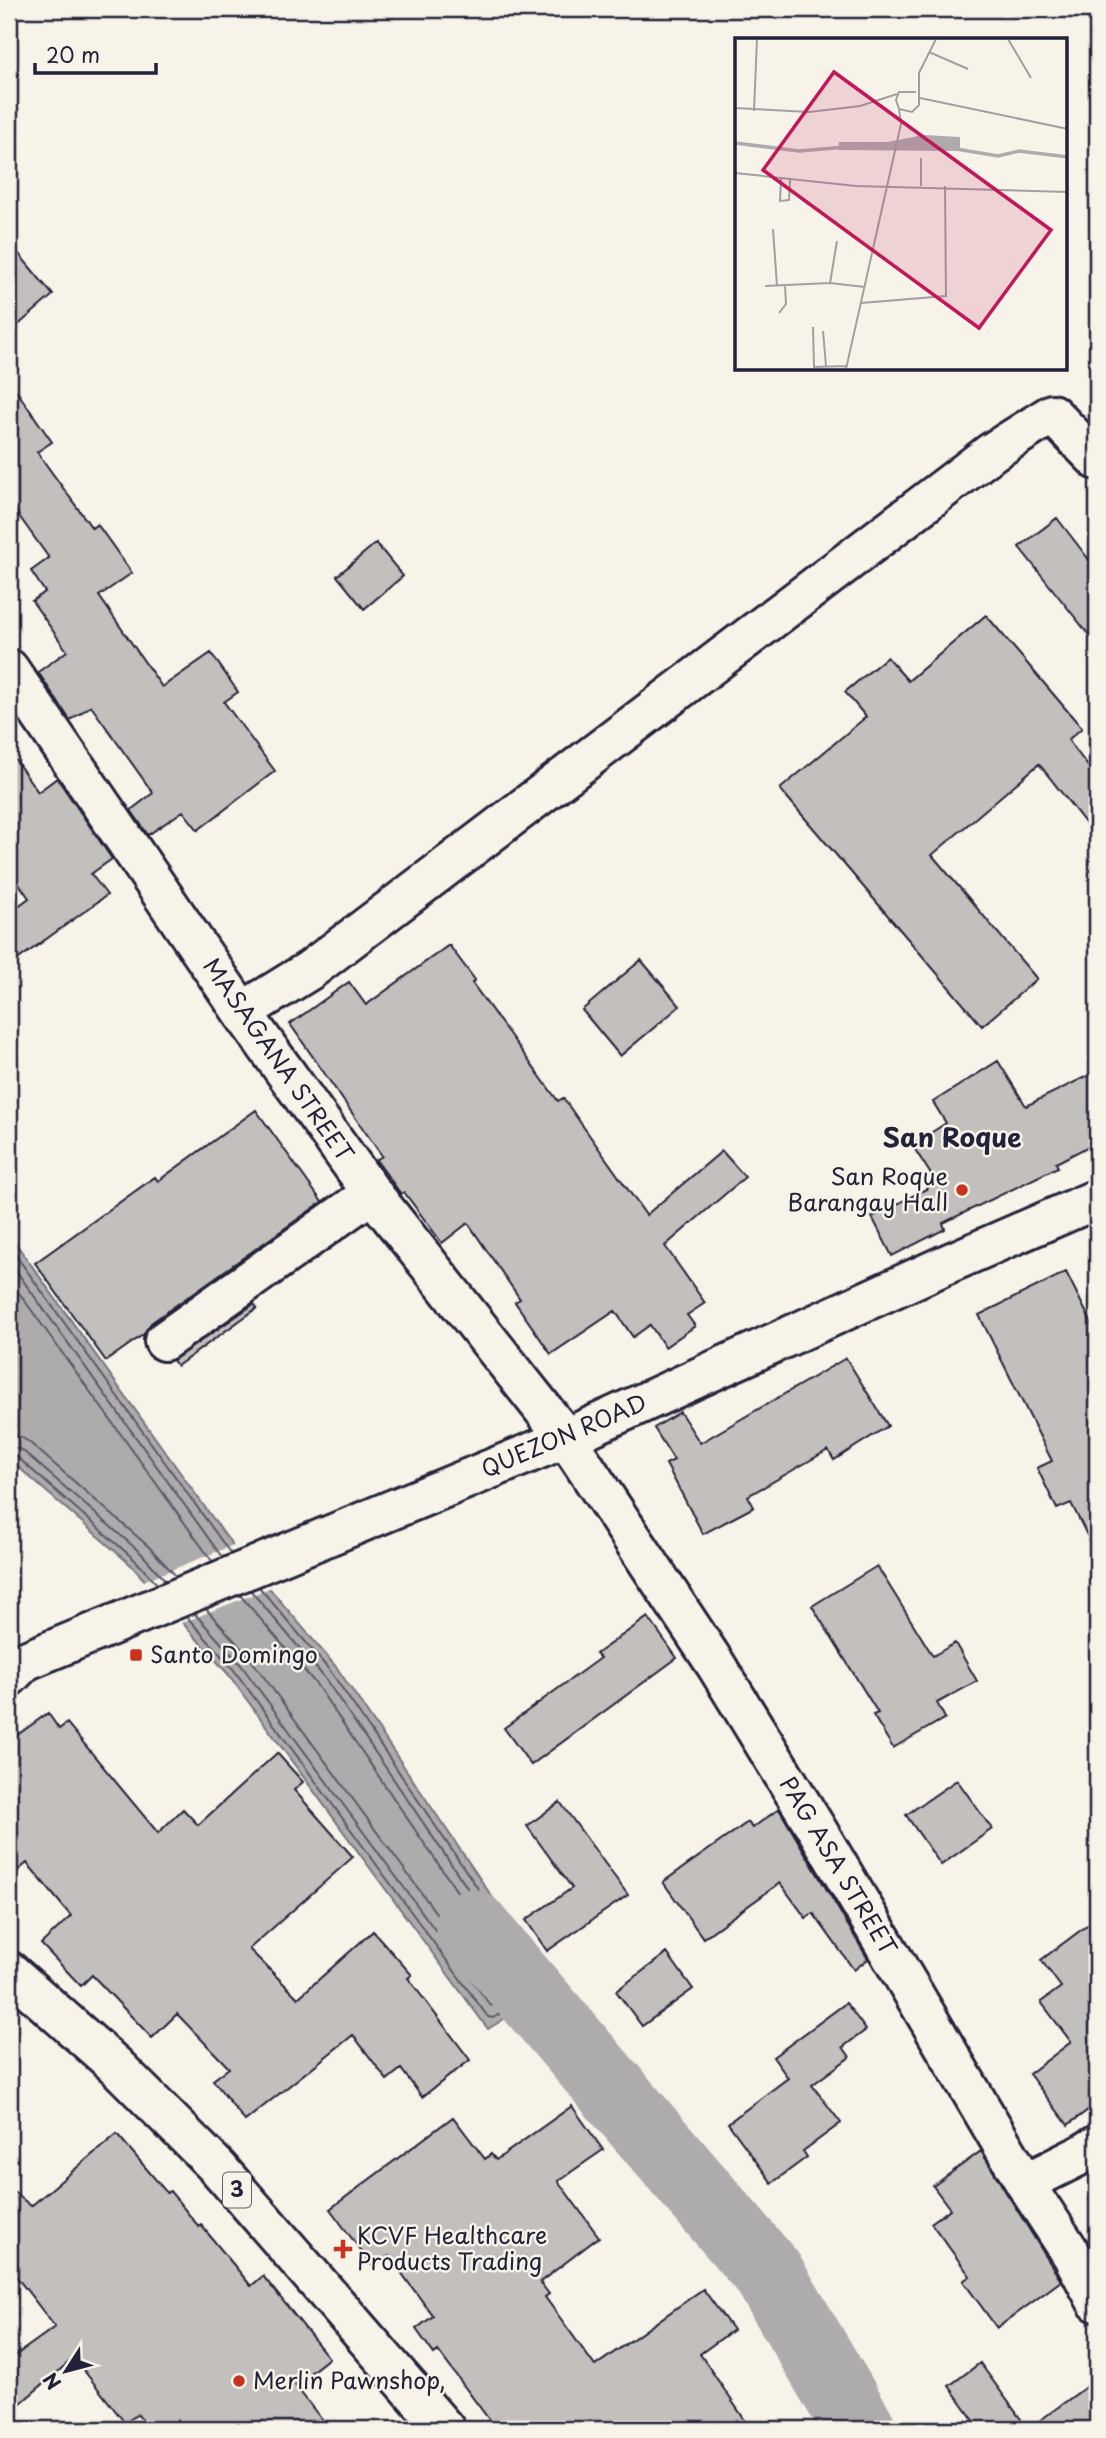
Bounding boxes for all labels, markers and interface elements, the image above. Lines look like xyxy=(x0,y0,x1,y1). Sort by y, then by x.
scale bar xyxy=(35,32,156,76)
text: 20 m xyxy=(46,38,100,70)
inset map xyxy=(735,38,1068,371)
street label: MASAGANA STREET xyxy=(196,950,363,1168)
district label: San Roque xyxy=(883,1117,1021,1156)
place label: San Roque Barangay Hall xyxy=(787,1158,948,1219)
marker: San Roque Barangay Hall xyxy=(954,1182,970,1198)
street label: QUEZON ROAD xyxy=(475,1384,652,1485)
place label: Santo Domingo xyxy=(150,1636,318,1671)
marker: Santo Domingo xyxy=(128,1647,144,1663)
street label: PAG ASA STREET xyxy=(772,1769,907,1962)
road number: 3 xyxy=(223,2172,251,2208)
place label: KCVF Healthcare Products Trading xyxy=(357,2217,547,2278)
marker: KCVF Healthcare Products Trading xyxy=(335,2241,351,2257)
north arrow xyxy=(32,2336,102,2406)
place label: Merlin Pawnshop, xyxy=(253,2362,446,2397)
text: N xyxy=(36,2367,67,2396)
marker: Merlin Pawnshop, xyxy=(231,2373,247,2389)

